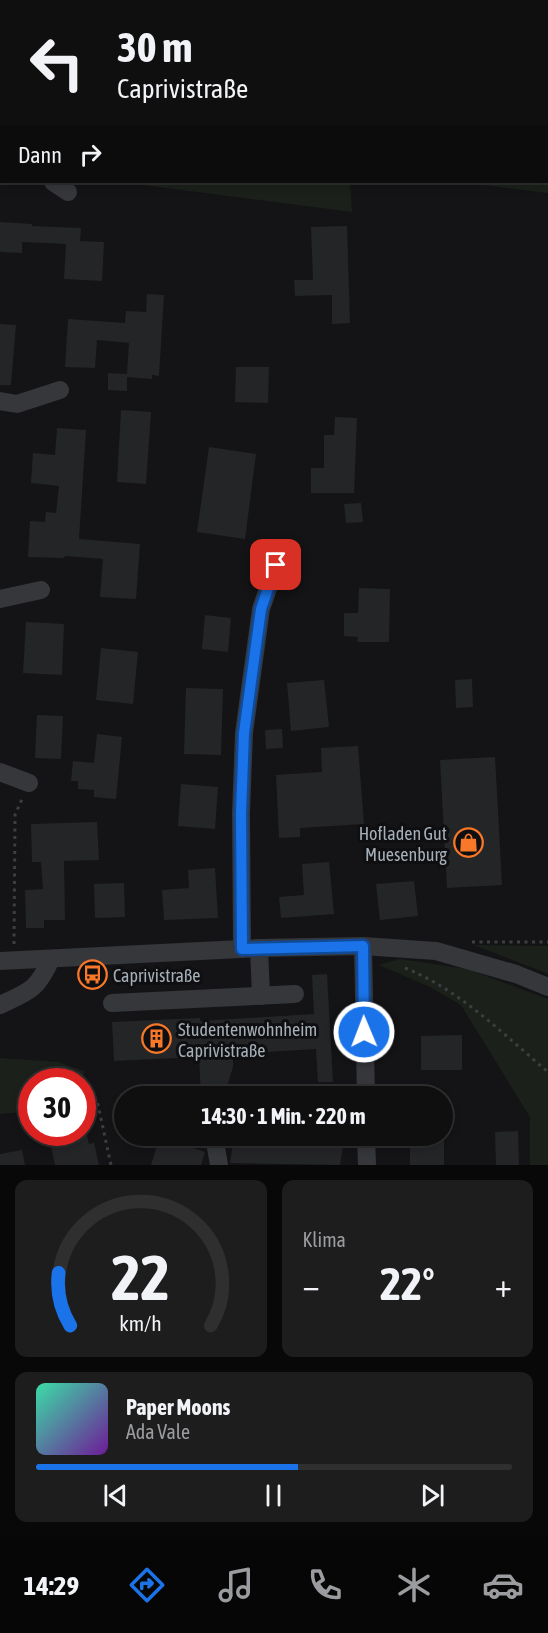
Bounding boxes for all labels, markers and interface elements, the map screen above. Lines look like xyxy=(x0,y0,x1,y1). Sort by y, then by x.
text: 30 m xyxy=(117,23,192,71)
icon: left xyxy=(18,24,96,102)
text: Caprivistraße xyxy=(117,73,248,104)
icon: right xyxy=(74,138,107,171)
text: Dann xyxy=(18,142,62,168)
pin xyxy=(250,539,301,590)
icon: arrive xyxy=(259,548,292,581)
place label: Hofladen Gut Muesenburg xyxy=(359,823,447,865)
shop icon: Hofladen Gut Muesenburg xyxy=(452,827,484,859)
bus stop icon: Caprivistraße xyxy=(76,959,108,991)
place label: Caprivistraße xyxy=(113,965,201,986)
position arrow xyxy=(332,1000,396,1064)
place label: Studentenwohnheim Caprivistraße xyxy=(178,1019,317,1061)
building icon: Studentenwohnheim Caprivistraße xyxy=(141,1023,173,1055)
speed limit sign: 30 xyxy=(18,1068,96,1146)
text: 14:30 · 1 Min. · 220 m xyxy=(201,1103,366,1129)
text: Klima xyxy=(303,1228,346,1251)
text: 22 xyxy=(111,1242,170,1313)
text: 22° xyxy=(380,1258,435,1310)
text: − xyxy=(303,1266,320,1304)
text: + xyxy=(495,1266,512,1304)
text: km/h xyxy=(119,1311,162,1336)
text: Paper Moons xyxy=(126,1394,230,1420)
text: Ada Vale xyxy=(126,1420,190,1443)
icon: previous xyxy=(99,1479,132,1512)
icon: pause xyxy=(257,1479,290,1512)
icon: next xyxy=(416,1479,449,1512)
icon: directions xyxy=(126,1564,168,1606)
icon: music xyxy=(215,1564,257,1606)
icon: phone xyxy=(304,1564,346,1606)
icon: climate xyxy=(393,1564,435,1606)
icon: car xyxy=(482,1564,524,1606)
text: 14:29 xyxy=(24,1570,79,1601)

